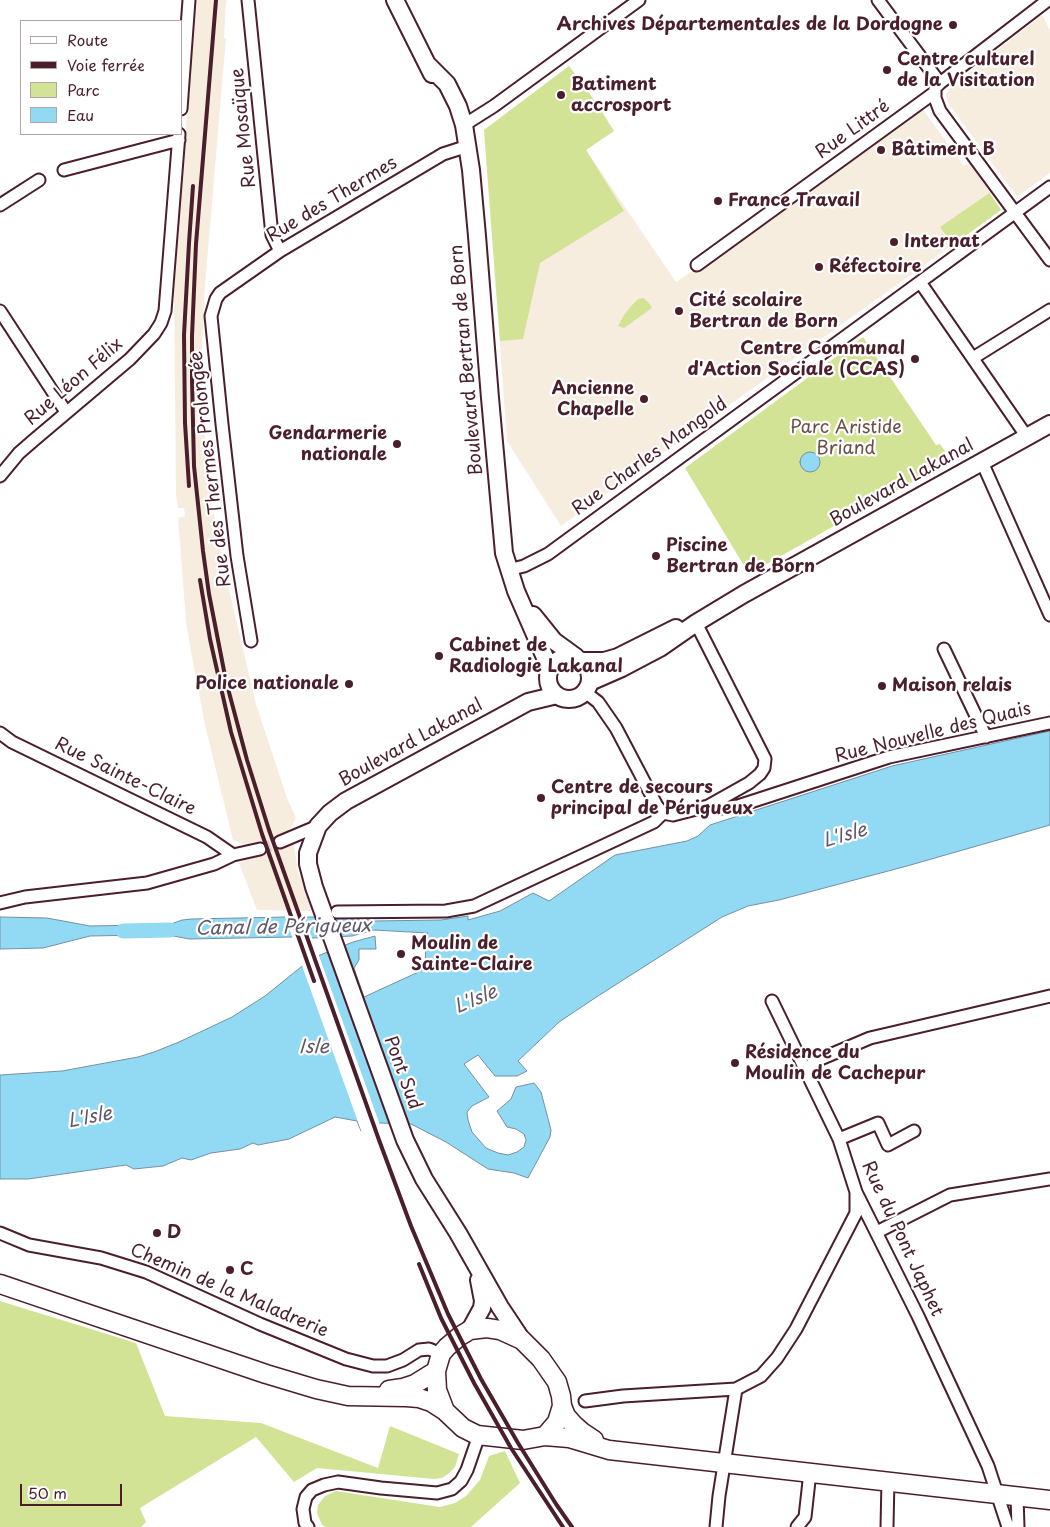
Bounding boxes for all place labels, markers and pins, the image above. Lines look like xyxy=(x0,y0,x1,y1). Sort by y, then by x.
place label: Archives Départementales de la Dordogne xyxy=(557,14,943,36)
marker: Archives Départementales de la Dordogne xyxy=(947,19,959,31)
place label: Centre culturel de la Visitation xyxy=(897,49,1035,92)
marker: Centre culturel de la Visitation xyxy=(881,64,893,76)
place label: Batiment accrosport xyxy=(571,74,671,116)
marker: Batiment accrosport xyxy=(555,89,567,101)
place label: Bâtiment B xyxy=(891,139,995,161)
marker: Bâtiment B xyxy=(875,144,887,156)
place label: France Travail xyxy=(728,190,860,212)
marker: France Travail xyxy=(712,195,724,207)
place label: Internat xyxy=(904,231,980,253)
marker: Internat xyxy=(888,236,900,248)
place label: Réfectoire xyxy=(829,256,922,278)
marker: Réfectoire xyxy=(813,261,825,273)
place label: Cité scolaire Bertran de Born xyxy=(689,290,838,332)
marker: Cité scolaire Bertran de Born xyxy=(673,305,685,317)
place label: Centre Communal d'Action Sociale (CCAS) xyxy=(688,338,905,380)
marker: Centre Communal d'Action Sociale (CCAS) xyxy=(909,353,921,365)
place label: Ancienne Chapelle xyxy=(552,378,634,420)
marker: Ancienne Chapelle xyxy=(638,393,650,405)
place label: Gendarmerie nationale xyxy=(268,423,387,466)
marker: Gendarmerie nationale xyxy=(391,438,403,450)
place label: Piscine Bertran de Born xyxy=(666,535,815,578)
marker: Piscine Bertran de Born xyxy=(650,550,662,562)
place label: Cabinet de Radiologie Lakanal xyxy=(449,635,623,678)
marker: Cabinet de Radiologie Lakanal xyxy=(433,650,445,662)
place label: Police nationale xyxy=(195,673,339,695)
place label: Maison relais xyxy=(892,675,1012,697)
marker: Police nationale xyxy=(343,678,355,690)
marker: Maison relais xyxy=(876,680,888,692)
place label: Centre de secours principal de Périgueux xyxy=(551,777,753,820)
marker: Centre de secours principal de Périgueux xyxy=(535,792,547,804)
place label: Moulin de Sainte-Claire xyxy=(411,933,533,976)
marker: Moulin de Sainte-Claire xyxy=(395,948,407,960)
place label: Résidence du Moulin de Cachepur xyxy=(745,1042,925,1084)
marker: Résidence du Moulin de Cachepur xyxy=(729,1057,741,1069)
place label: D xyxy=(167,1222,181,1244)
marker: D xyxy=(151,1227,163,1239)
place label: C xyxy=(240,1259,254,1281)
marker: C xyxy=(224,1264,236,1276)

